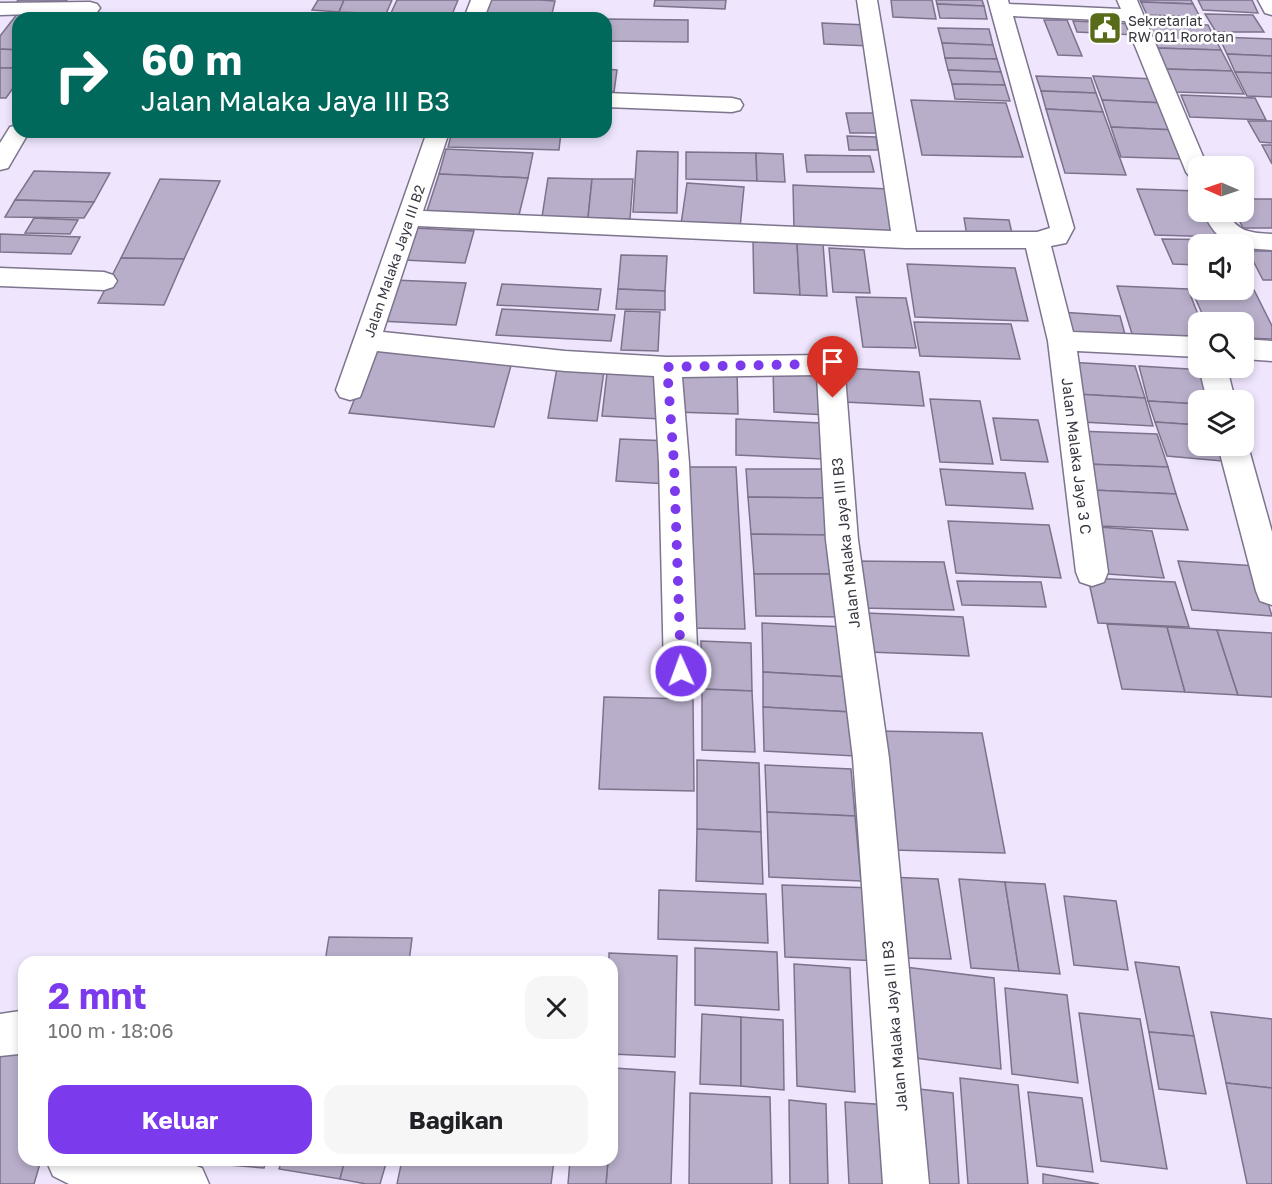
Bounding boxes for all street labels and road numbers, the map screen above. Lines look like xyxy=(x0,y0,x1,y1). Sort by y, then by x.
street label: Jalan Malaka Jaya III B2 xyxy=(360,183,428,339)
street label: Jalan Malaka Jaya 3 C xyxy=(1058,377,1096,535)
street label: Jalan Malaka Jaya III B3 xyxy=(827,457,863,629)
street label: Jalan Malaka Jaya III B3 xyxy=(878,940,910,1112)

